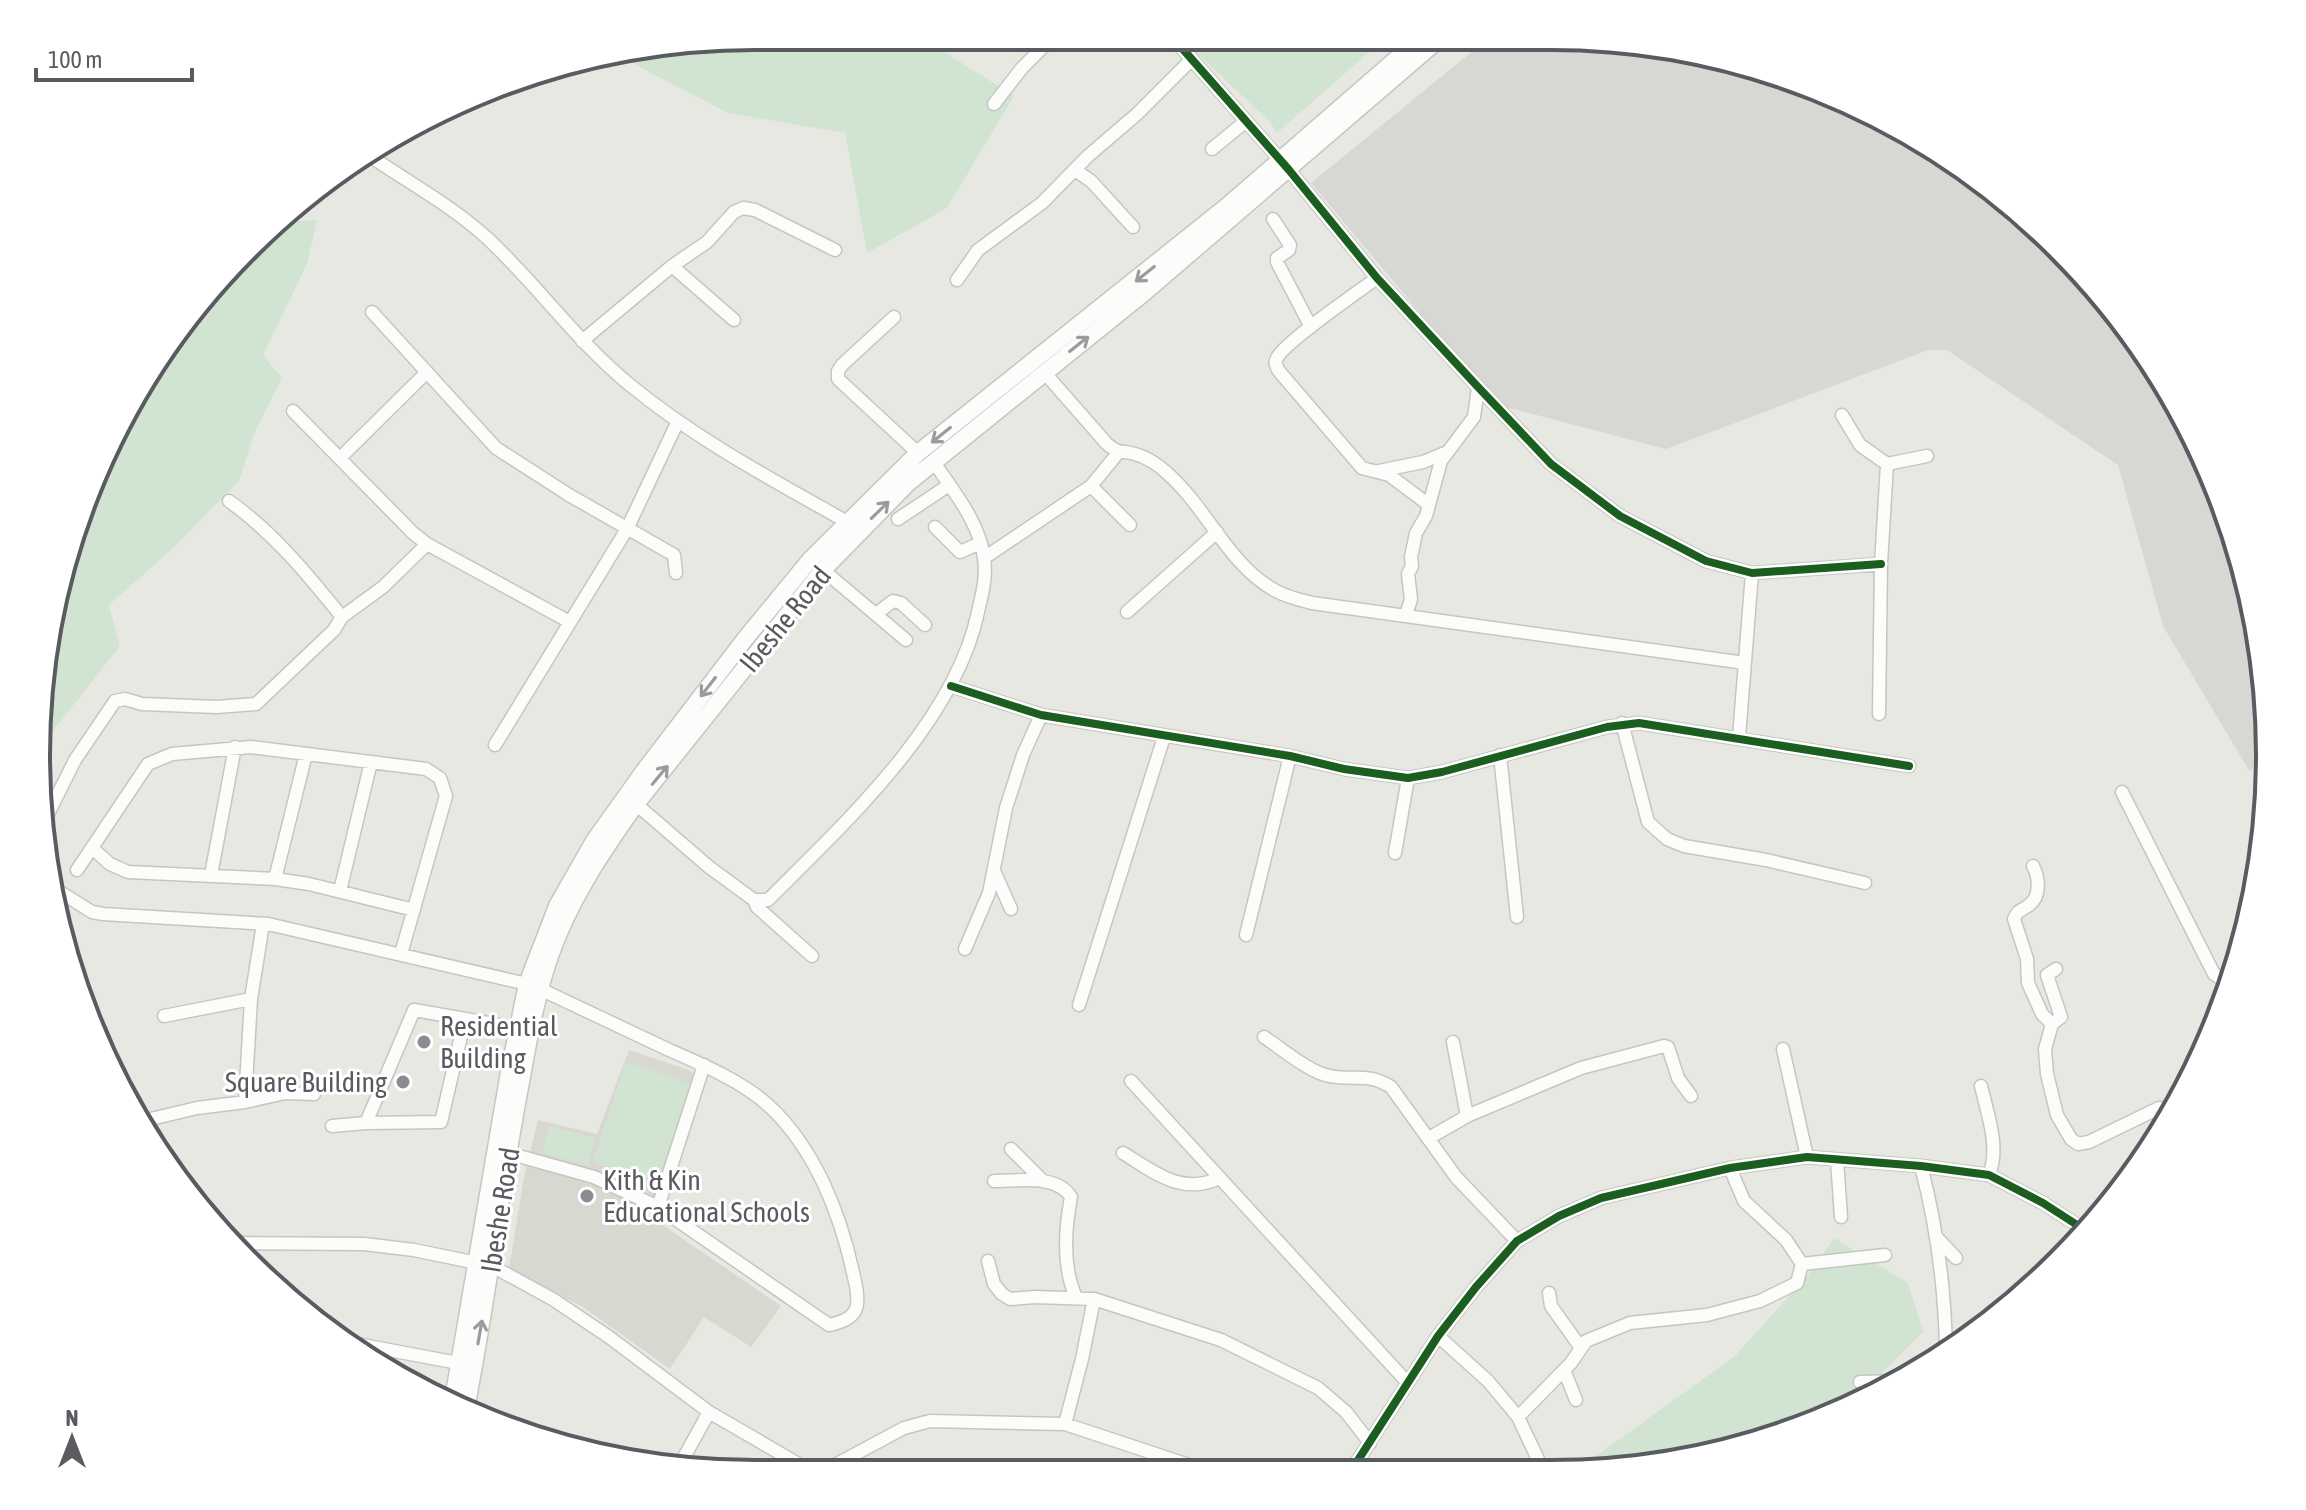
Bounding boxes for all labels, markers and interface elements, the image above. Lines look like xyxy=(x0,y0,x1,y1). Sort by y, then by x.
scale bar xyxy=(36,32,192,82)
text: 100 m xyxy=(48,46,102,73)
one-way arrow xyxy=(1135,265,1156,282)
one-way arrow xyxy=(1068,335,1089,353)
one-way arrow xyxy=(931,426,952,444)
one-way arrow xyxy=(870,501,890,520)
street label: Ibeshe Road xyxy=(733,560,837,678)
one-way arrow xyxy=(700,676,717,697)
one-way arrow xyxy=(651,765,669,786)
place label: Residential Building xyxy=(440,1010,558,1074)
marker: Residential Building xyxy=(415,1033,433,1051)
place label: Square Building xyxy=(225,1066,387,1098)
marker: Square Building xyxy=(394,1073,412,1091)
street label: Ibeshe Road xyxy=(474,1145,526,1275)
place label: Kith & Kin Educational Schools xyxy=(603,1164,810,1228)
marker: Kith & Kin Educational Schools xyxy=(578,1187,596,1205)
one-way arrow xyxy=(474,1320,489,1345)
north arrow xyxy=(32,1398,112,1478)
text: N xyxy=(66,1405,78,1431)

